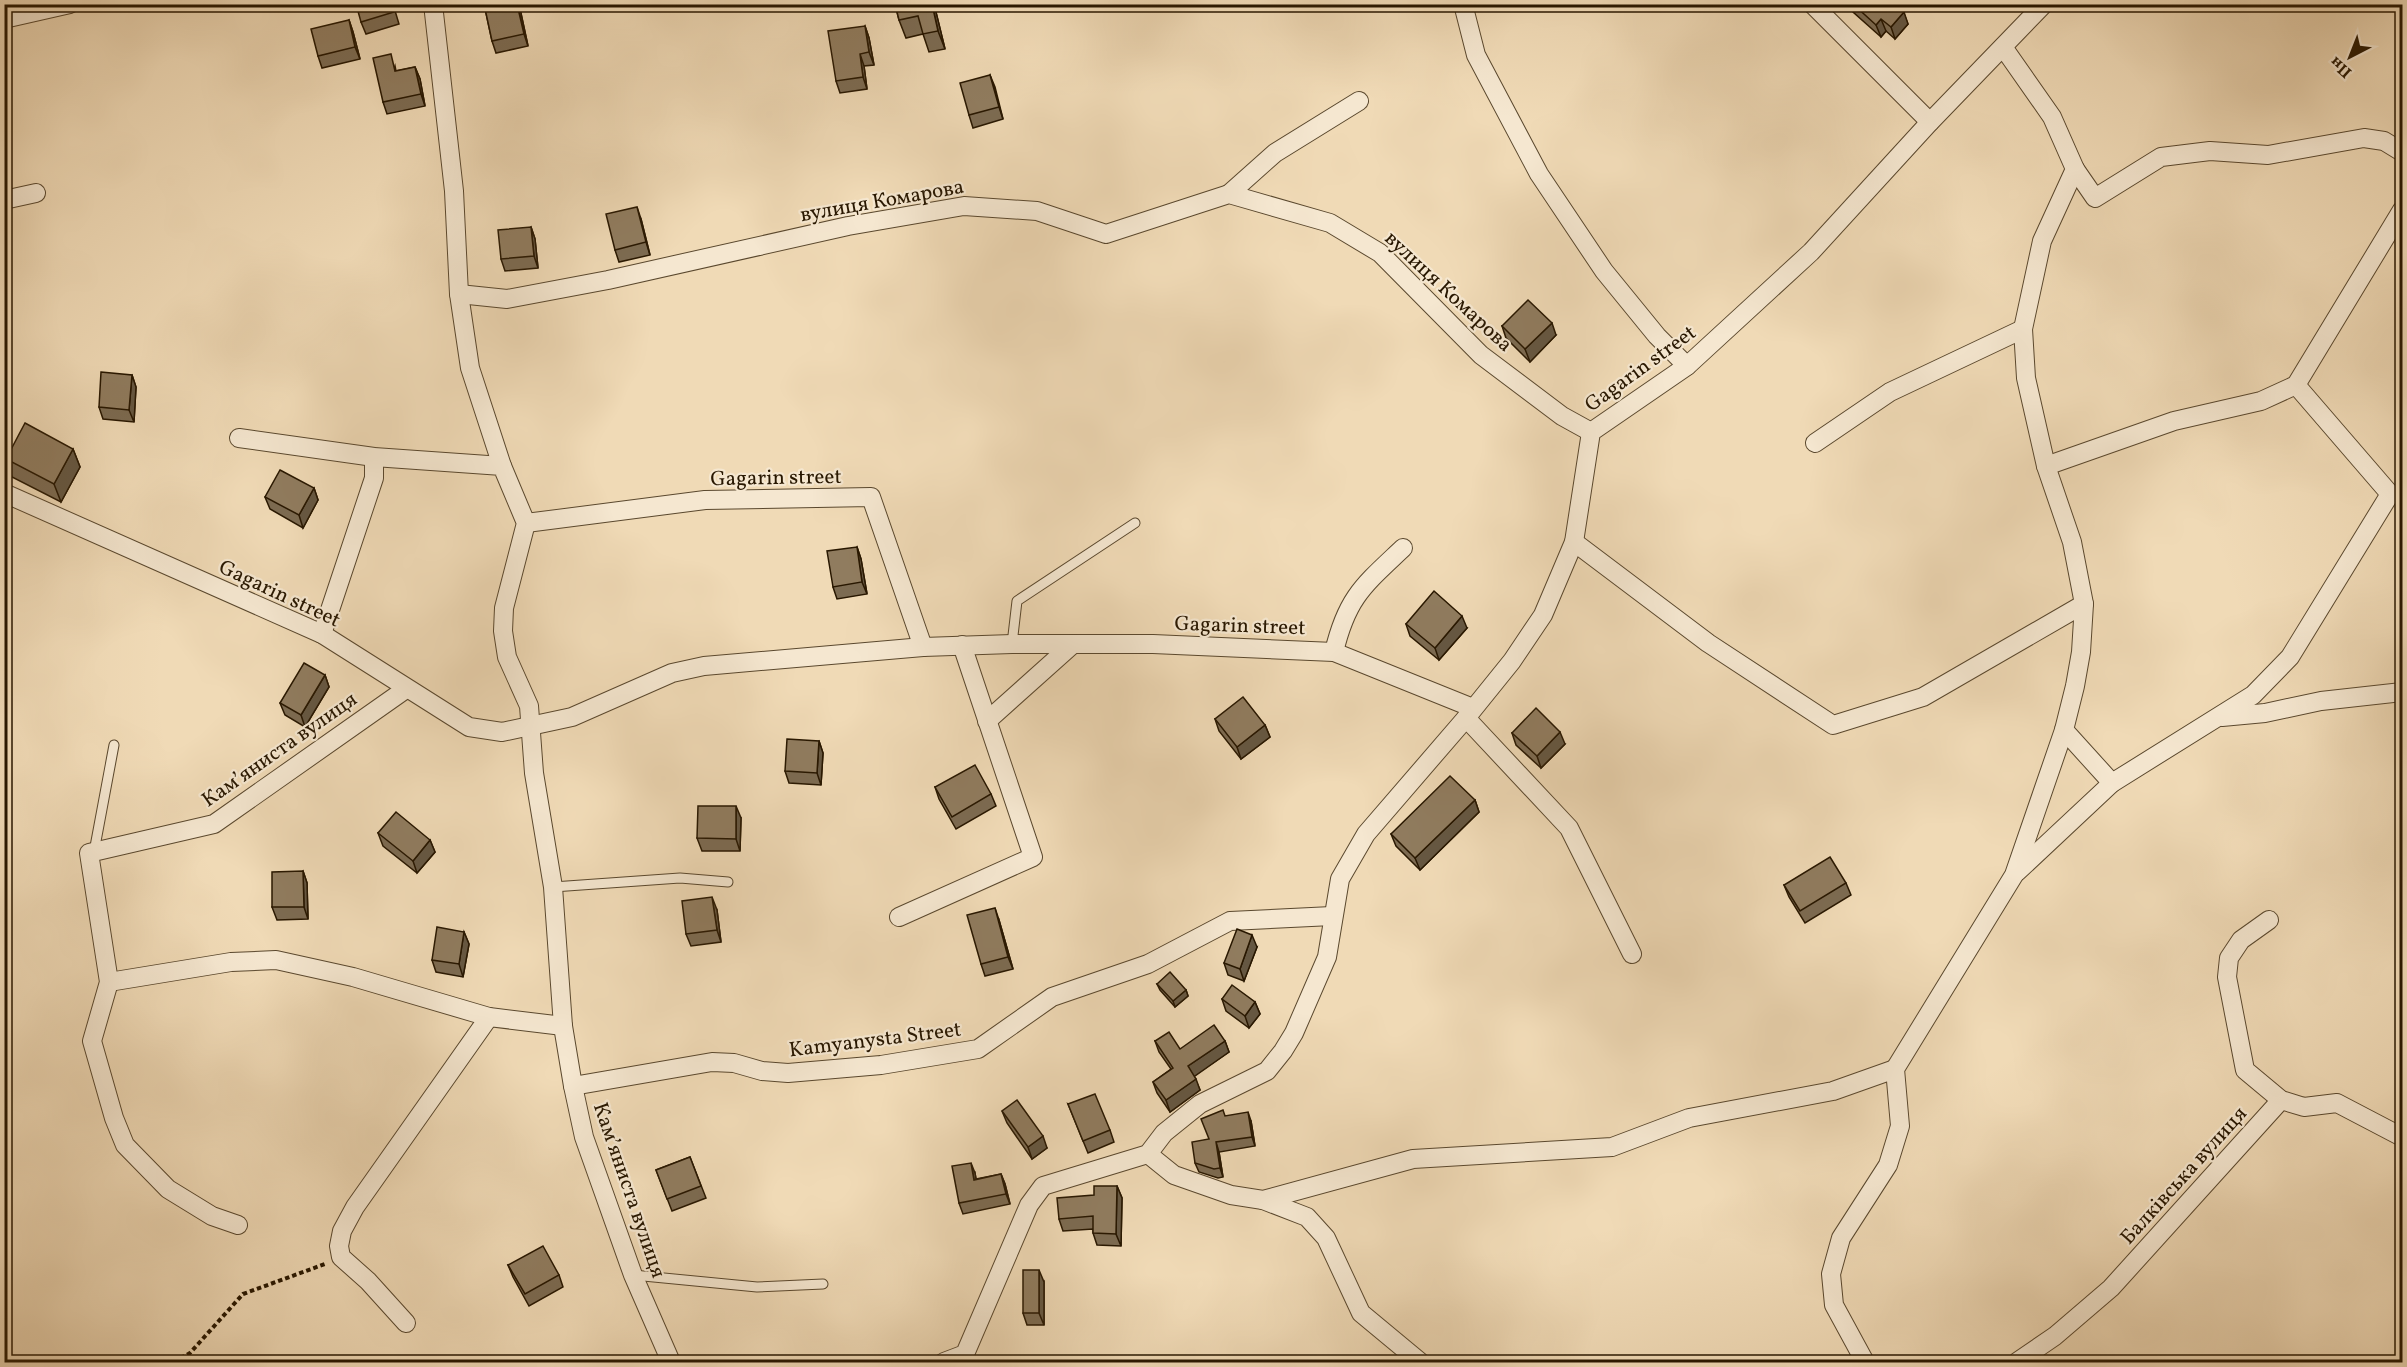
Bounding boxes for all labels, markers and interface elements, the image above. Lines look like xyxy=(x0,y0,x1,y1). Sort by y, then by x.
north arrow xyxy=(2320,27,2380,87)
text: Пн xyxy=(2325,51,2357,82)
street label: вулиця Комарова xyxy=(798,173,966,230)
street label: вулиця Комарова xyxy=(1377,225,1518,359)
street label: Gagarin street xyxy=(1579,319,1703,420)
street label: Gagarin street xyxy=(710,463,842,494)
street label: Gagarin street xyxy=(214,553,345,635)
street label: Gagarin street xyxy=(1174,610,1306,643)
street label: Камʼяниста вулиця xyxy=(196,686,364,815)
street label: Kamyanysta Street xyxy=(787,1016,963,1065)
street label: Камʼяниста вулиця xyxy=(585,1099,672,1282)
street label: Балківська вулиця xyxy=(2114,1100,2254,1252)

